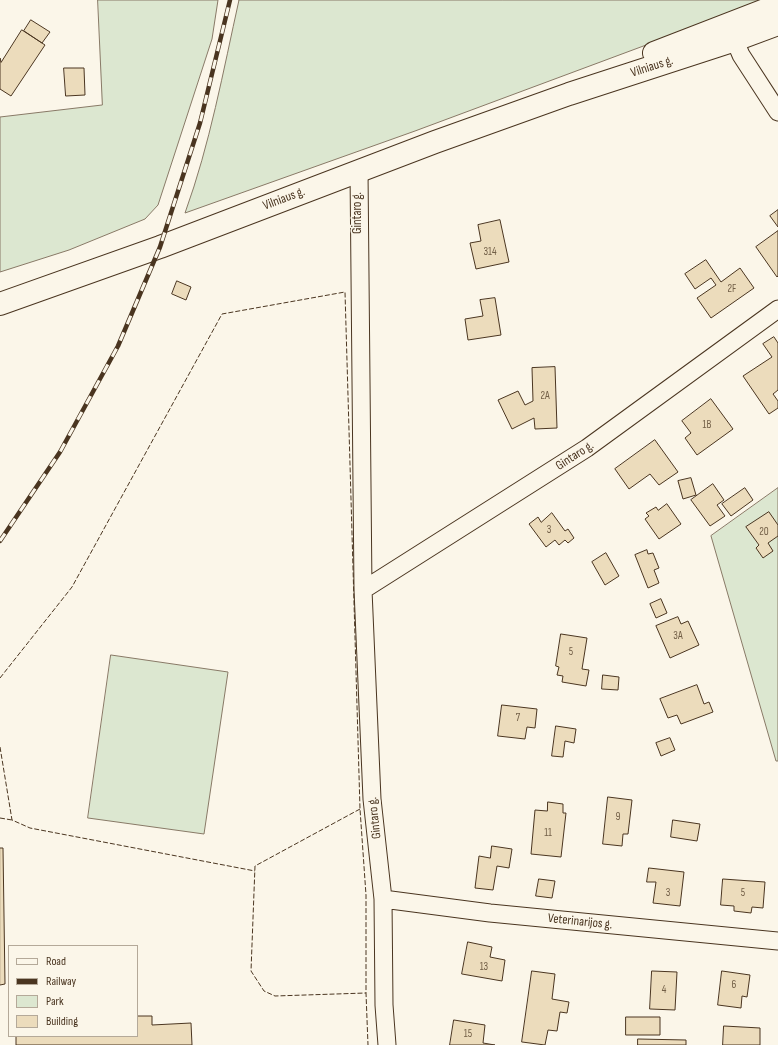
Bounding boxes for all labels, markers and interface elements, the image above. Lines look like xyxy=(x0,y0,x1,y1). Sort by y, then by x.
street label: Vilniaus g. xyxy=(629,53,675,81)
street label: Vilniaus g. xyxy=(261,184,307,214)
street label: Gintaro g. xyxy=(350,192,366,234)
house number: 314 xyxy=(483,245,497,259)
house number: 2F xyxy=(728,282,736,296)
house number: 2A xyxy=(540,389,550,403)
house number: 1B xyxy=(703,418,711,432)
street label: Gintaro g. xyxy=(553,438,597,474)
house number: 3 xyxy=(547,523,551,537)
house number: 20 xyxy=(759,525,769,539)
house number: 3A xyxy=(673,629,683,643)
house number: 5 xyxy=(569,645,573,659)
house number: 7 xyxy=(516,711,520,725)
street label: Gintaro g. xyxy=(365,796,385,840)
house number: 9 xyxy=(616,810,620,824)
house number: 11 xyxy=(544,826,552,840)
house number: 3 xyxy=(666,886,670,900)
house number: 5 xyxy=(741,886,745,900)
street label: Veterinarijos g. xyxy=(547,911,613,933)
legend xyxy=(8,945,138,1037)
text: Road xyxy=(46,954,66,969)
house number: 13 xyxy=(480,960,488,974)
text: Railway xyxy=(46,974,76,989)
house number: 6 xyxy=(732,978,736,992)
house number: 4 xyxy=(662,983,666,997)
text: Park xyxy=(46,994,64,1009)
text: Building xyxy=(46,1014,78,1029)
house number: 15 xyxy=(464,1027,472,1041)

